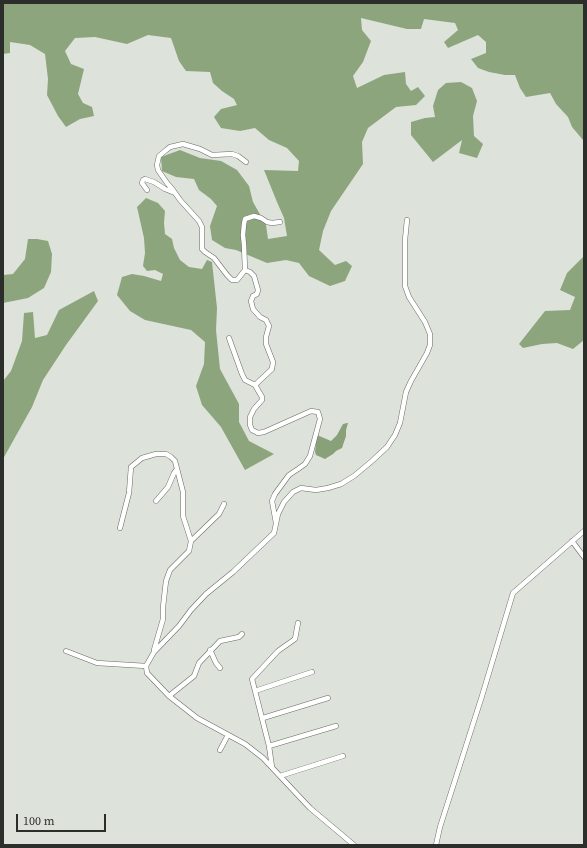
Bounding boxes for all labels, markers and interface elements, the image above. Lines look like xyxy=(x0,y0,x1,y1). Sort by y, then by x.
scale bar xyxy=(18,806,108,832)
text: 100 m xyxy=(23,813,55,829)

